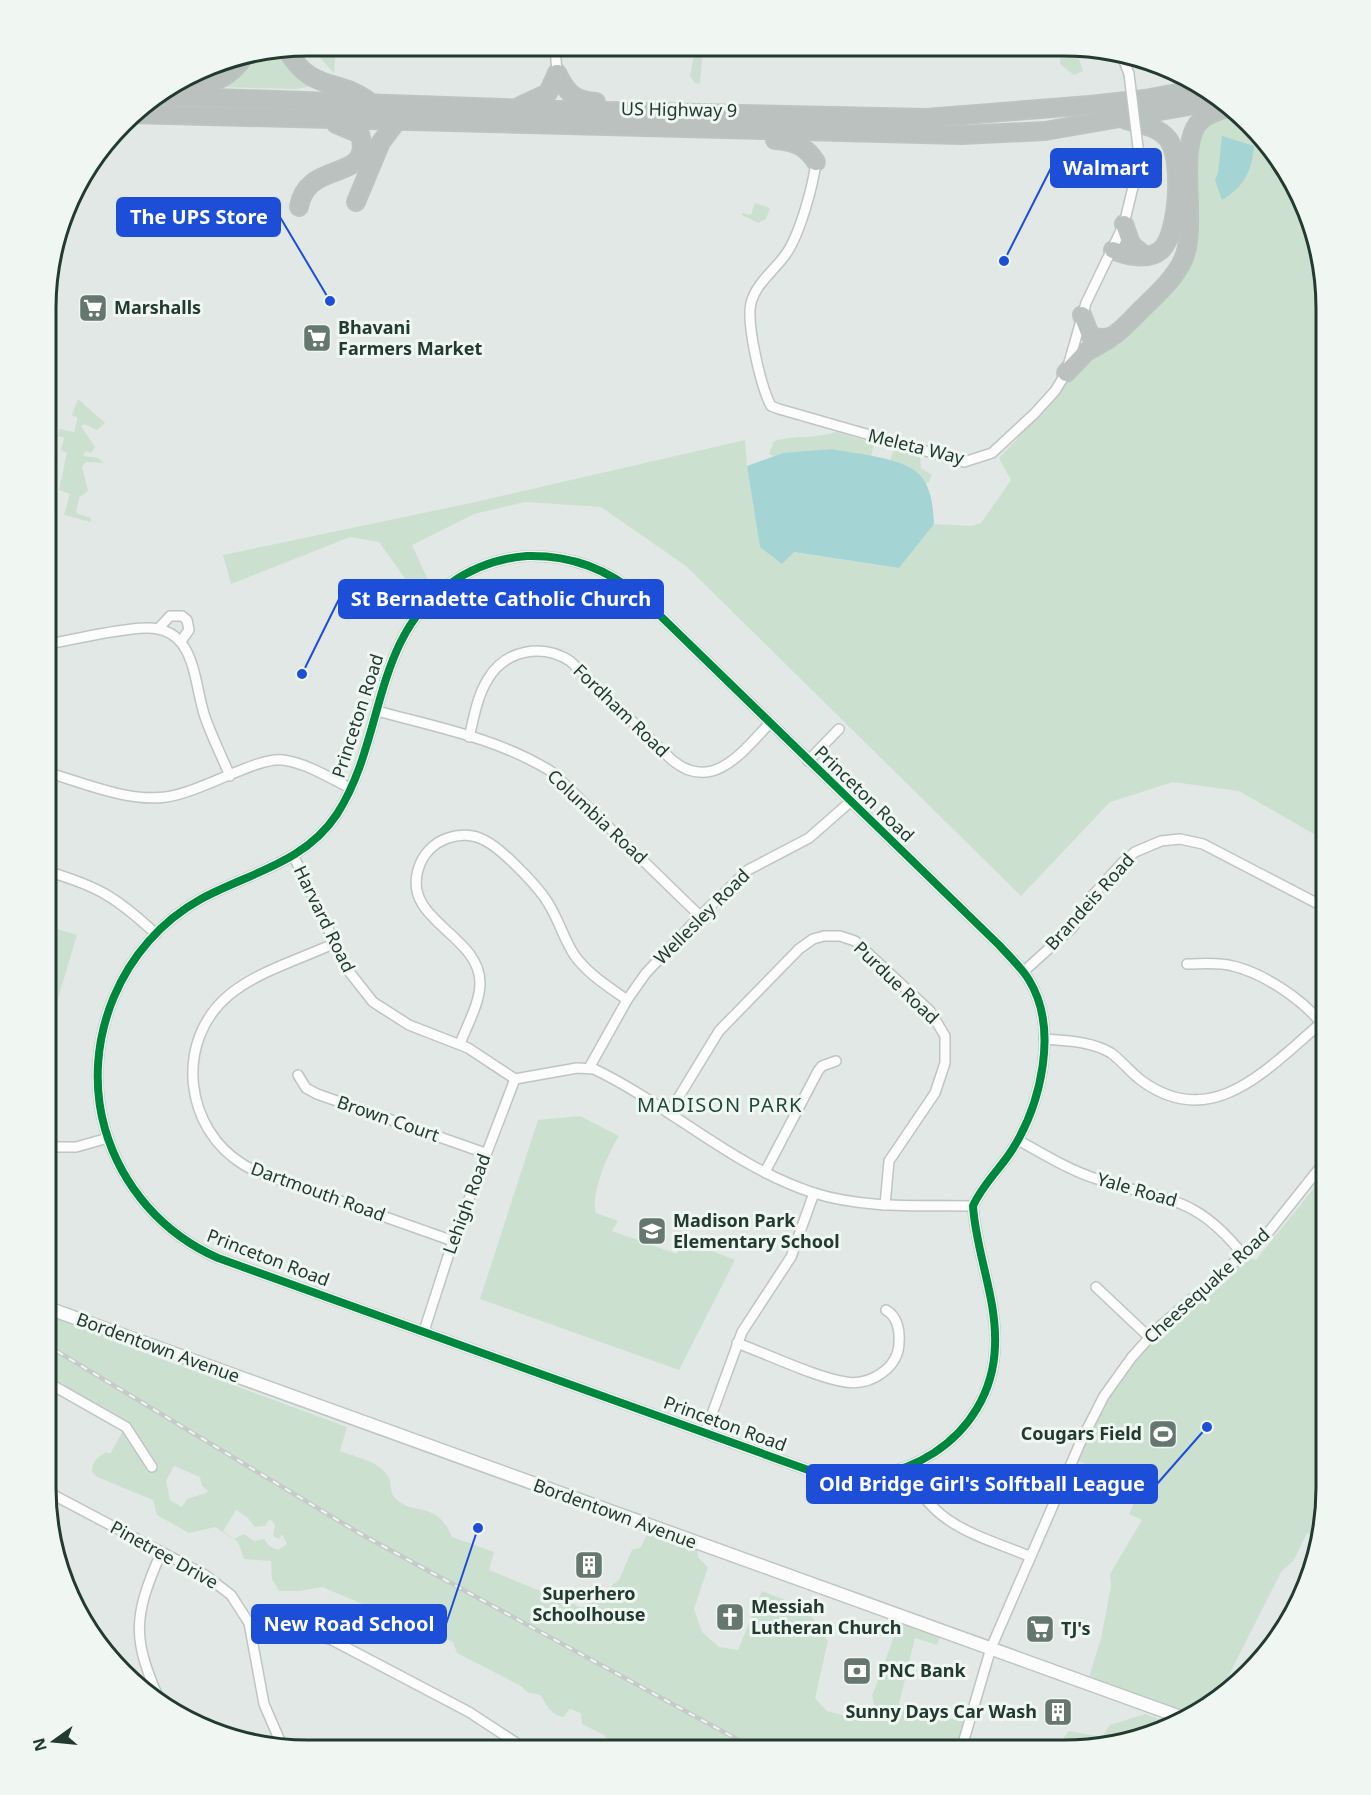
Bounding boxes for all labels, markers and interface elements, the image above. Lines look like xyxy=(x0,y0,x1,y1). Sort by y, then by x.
street label: US Highway 9 xyxy=(621,96,737,122)
callout: Walmart xyxy=(1051,149,1161,187)
text: Walmart xyxy=(1063,154,1149,181)
callout: The UPS Store xyxy=(117,198,280,236)
text: The UPS Store xyxy=(130,203,268,230)
supermarket icon: Marshalls xyxy=(77,292,109,324)
place label: Marshalls xyxy=(114,295,201,319)
place label: Bhavani Farmers Market xyxy=(338,315,482,360)
supermarket icon: Bhavani Farmers Market xyxy=(301,322,333,354)
street label: Meleta Way xyxy=(866,423,968,470)
callout: St Bernadette Catholic Church xyxy=(339,580,663,618)
text: St Bernadette Catholic Church xyxy=(351,585,651,612)
street label: Princeton Road xyxy=(326,650,388,781)
street label: Fordham Road xyxy=(569,658,675,762)
street label: Princeton Road xyxy=(810,740,920,847)
street label: Columbia Road xyxy=(542,764,653,869)
street label: Brandeis Road xyxy=(1039,848,1139,955)
street label: Harvard Road xyxy=(289,861,361,976)
street label: Wellesley Road xyxy=(648,863,754,969)
street label: Purdue Road xyxy=(849,936,944,1029)
street label: Brown Court xyxy=(334,1089,443,1147)
district label: MADISON PARK xyxy=(637,1091,803,1118)
street label: Lehigh Road xyxy=(437,1150,495,1257)
street label: Dartmouth Road xyxy=(248,1156,389,1227)
street label: Yale Road xyxy=(1094,1166,1180,1212)
place label: Madison Park Elementary School xyxy=(673,1208,840,1253)
school or university icon: Madison Park Elementary School xyxy=(636,1215,668,1247)
street label: Cheesequake Road xyxy=(1138,1222,1274,1348)
street label: Princeton Road xyxy=(204,1223,333,1291)
street label: Bordentown Avenue xyxy=(73,1306,243,1388)
street label: Princeton Road xyxy=(660,1390,790,1456)
sports icon: Cougars Field xyxy=(1147,1418,1179,1450)
place label: Cougars Field xyxy=(1021,1421,1142,1445)
callout: Old Bridge Girl's Solftball League xyxy=(807,1465,1157,1503)
text: Old Bridge Girl's Solftball League xyxy=(819,1470,1145,1497)
street label: Bordentown Avenue xyxy=(530,1472,700,1554)
street label: Pinetree Drive xyxy=(106,1515,223,1594)
building icon: Superhero Schoolhouse xyxy=(573,1549,605,1581)
place label: Superhero Schoolhouse xyxy=(532,1581,646,1626)
place label: Messiah Lutheran Church xyxy=(751,1594,902,1639)
church icon: Messiah Lutheran Church xyxy=(714,1601,746,1633)
callout: New Road School xyxy=(252,1605,446,1643)
text: New Road School xyxy=(264,1610,434,1637)
supermarket icon: TJ's xyxy=(1024,1613,1056,1645)
place label: TJ's xyxy=(1061,1616,1091,1640)
bank icon: PNC Bank xyxy=(841,1655,873,1687)
place label: PNC Bank xyxy=(878,1658,966,1682)
building icon: Sunny Days Car Wash xyxy=(1042,1696,1074,1728)
place label: Sunny Days Car Wash xyxy=(845,1699,1037,1723)
north arrow xyxy=(24,1711,84,1771)
text: N xyxy=(27,1736,52,1754)

